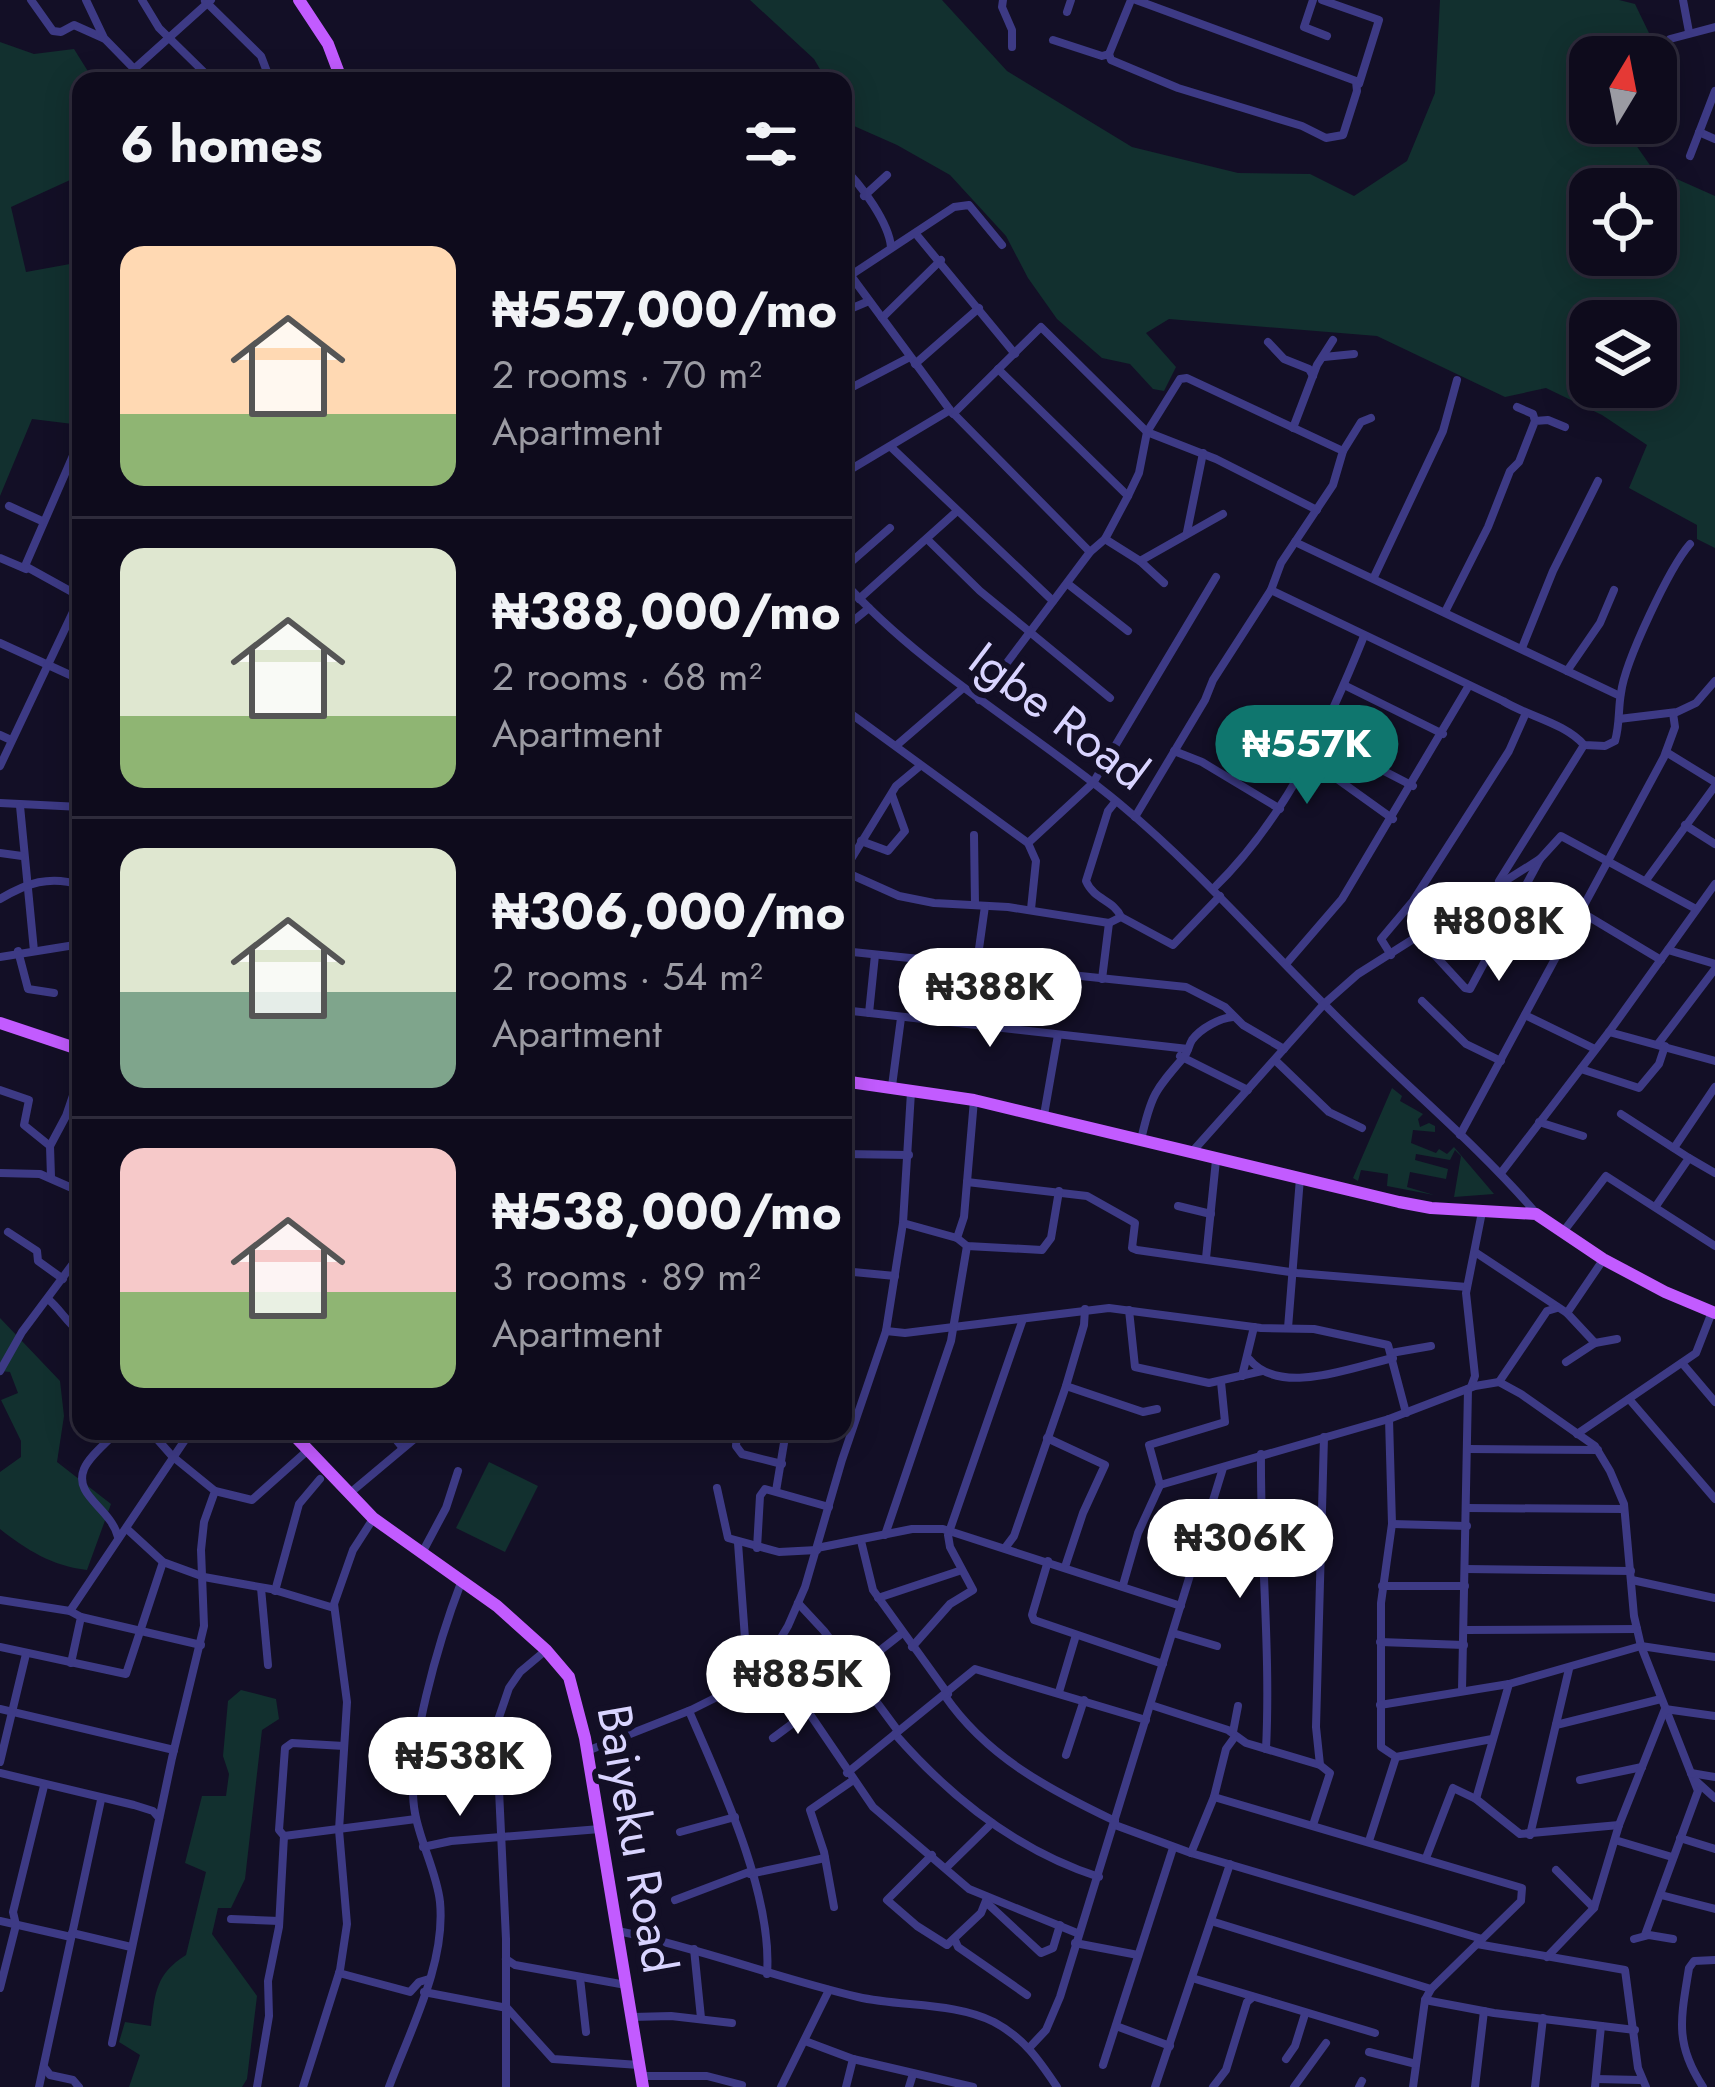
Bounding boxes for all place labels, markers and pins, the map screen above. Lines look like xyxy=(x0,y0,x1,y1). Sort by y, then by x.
pin: ₦557K xyxy=(1223,705,1391,807)
pin: ₦808K xyxy=(1415,882,1583,984)
pin: ₦388K xyxy=(906,948,1074,1050)
pin: ₦306K xyxy=(1156,1499,1324,1601)
pin: ₦885K xyxy=(714,1635,882,1737)
pin: ₦538K xyxy=(376,1717,544,1819)

